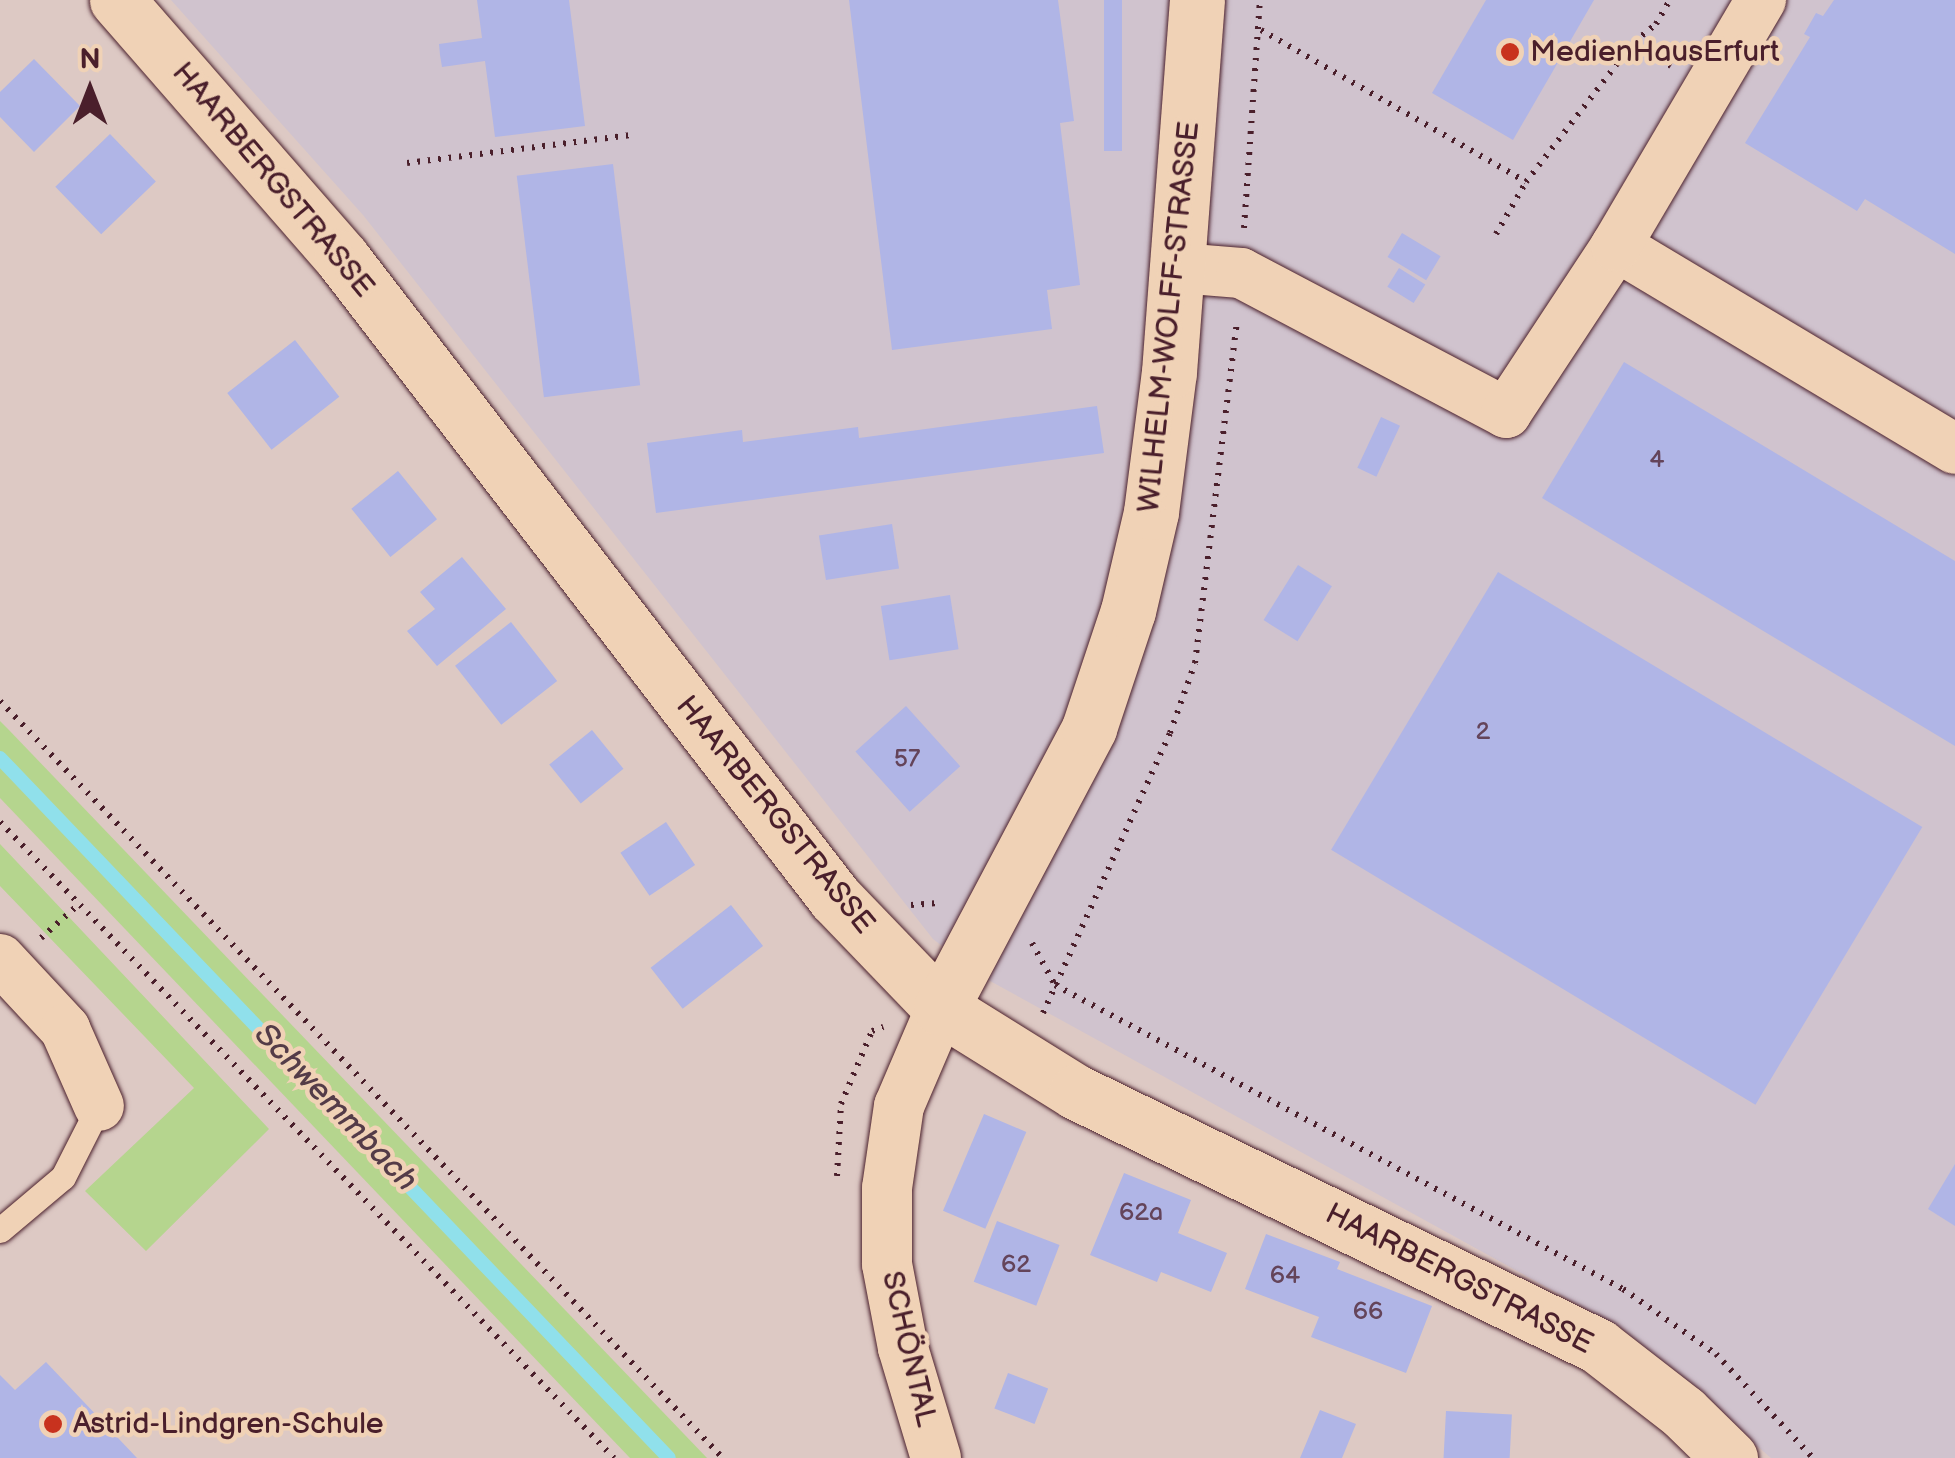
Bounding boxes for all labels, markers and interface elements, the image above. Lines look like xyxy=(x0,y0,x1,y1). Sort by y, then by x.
place label: MedienHausErfurt xyxy=(1530,34,1779,70)
north arrow xyxy=(40,40,140,140)
marker: MedienHausErfurt xyxy=(1499,41,1521,63)
text: N xyxy=(79,43,101,76)
street label: HAARBERGSTRASSE xyxy=(164,55,382,305)
street label: WILHELM-WOLFF-STRASSE xyxy=(1131,120,1207,514)
house number: 4 xyxy=(1649,445,1665,475)
street label: HAARBERGSTRASSE xyxy=(668,689,882,941)
house number: 2 xyxy=(1476,717,1490,747)
house number: 57 xyxy=(894,744,920,774)
water label: Schwemmbach xyxy=(245,1016,425,1200)
street label: HAARBERGSTRASSE xyxy=(1319,1196,1599,1362)
house number: 62a xyxy=(1119,1198,1163,1228)
house number: 62 xyxy=(1001,1250,1031,1280)
house number: 64 xyxy=(1270,1261,1300,1291)
street label: SCHÖNTAL xyxy=(874,1268,944,1430)
house number: 66 xyxy=(1353,1297,1383,1327)
place label: Astrid-Lindgren-Schule xyxy=(73,1406,383,1442)
marker: Astrid-Lindgren-Schule xyxy=(42,1413,64,1435)

